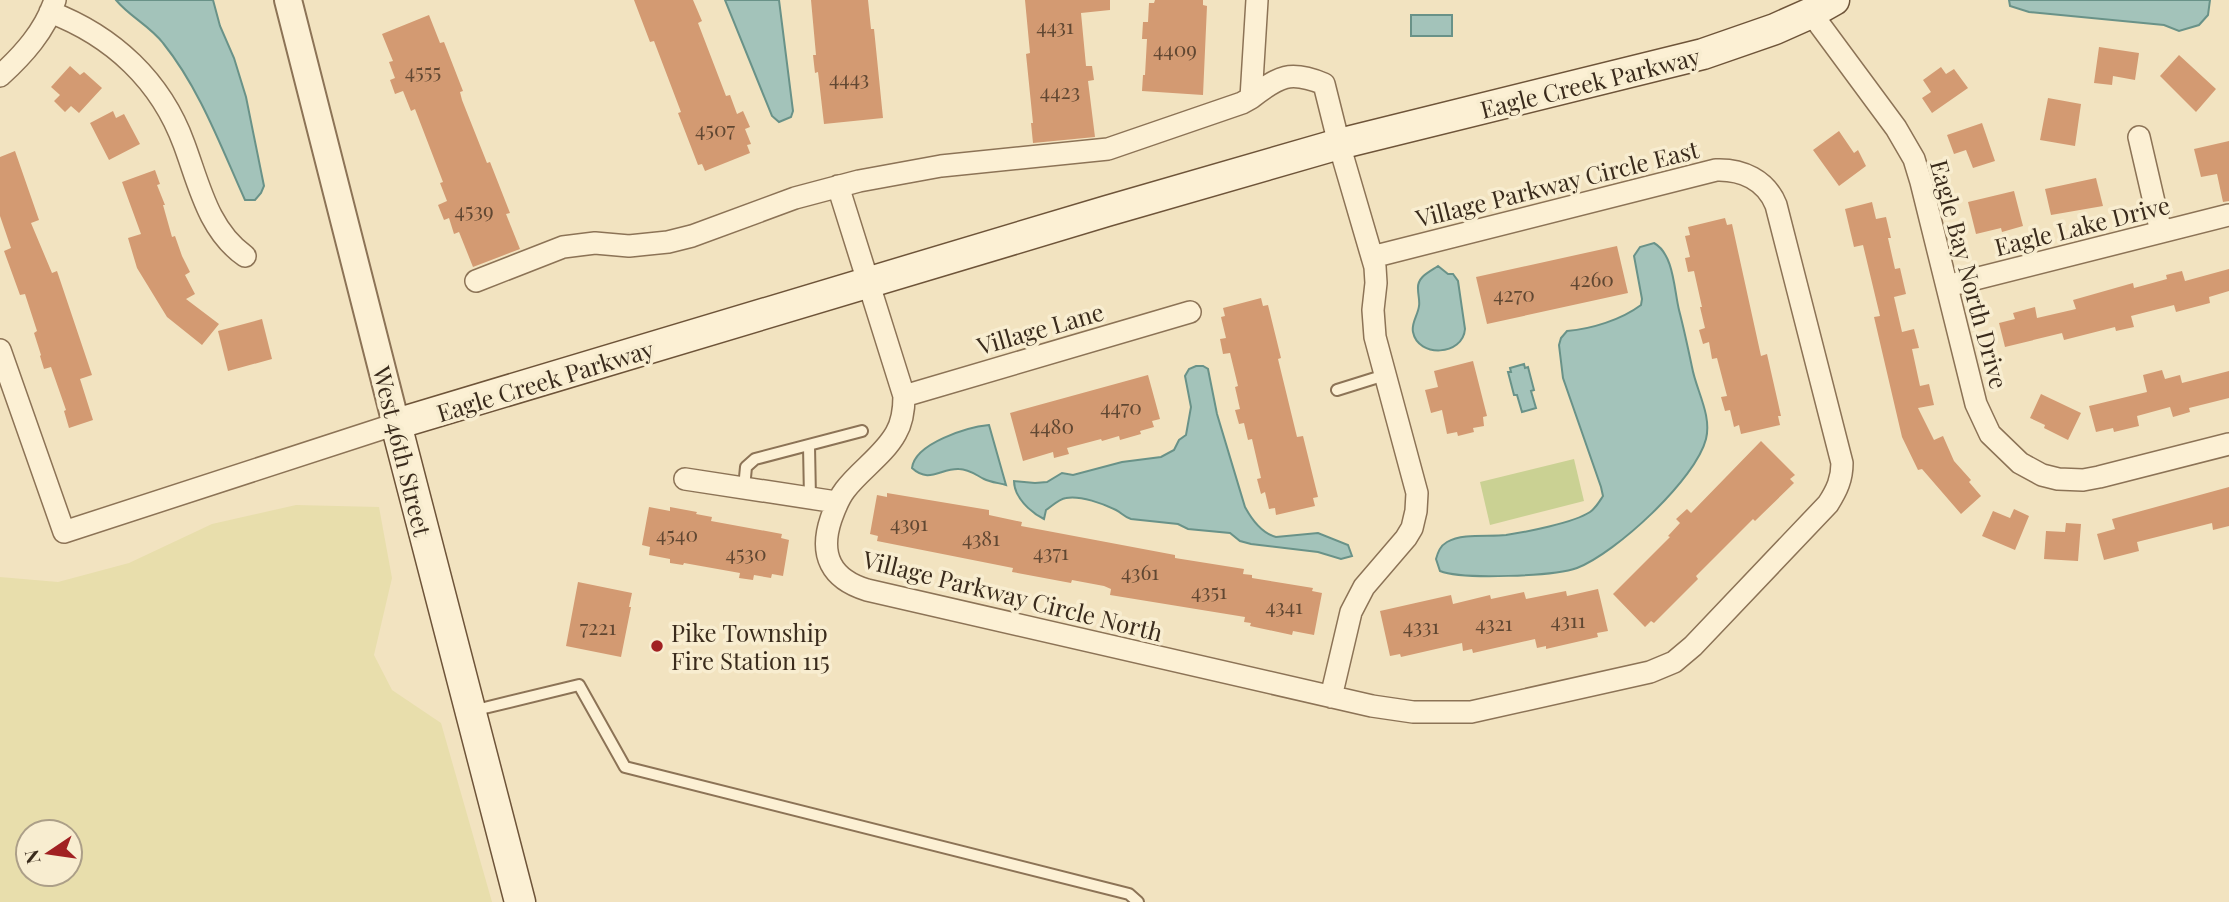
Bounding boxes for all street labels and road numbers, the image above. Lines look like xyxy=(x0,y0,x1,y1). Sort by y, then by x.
street label: Eagle Creek Parkway xyxy=(1477,39,1703,125)
street label: Village Parkway Circle East xyxy=(1411,132,1702,234)
street label: Eagle Bay North Drive xyxy=(1924,156,2016,392)
street label: Eagle Lake Drive xyxy=(1991,188,2173,262)
street label: Village Lane xyxy=(972,295,1107,362)
street label: Eagle Creek Parkway xyxy=(433,332,657,428)
street label: West 46th Street xyxy=(366,362,440,540)
street label: Village Parkway Circle North xyxy=(859,542,1166,648)

